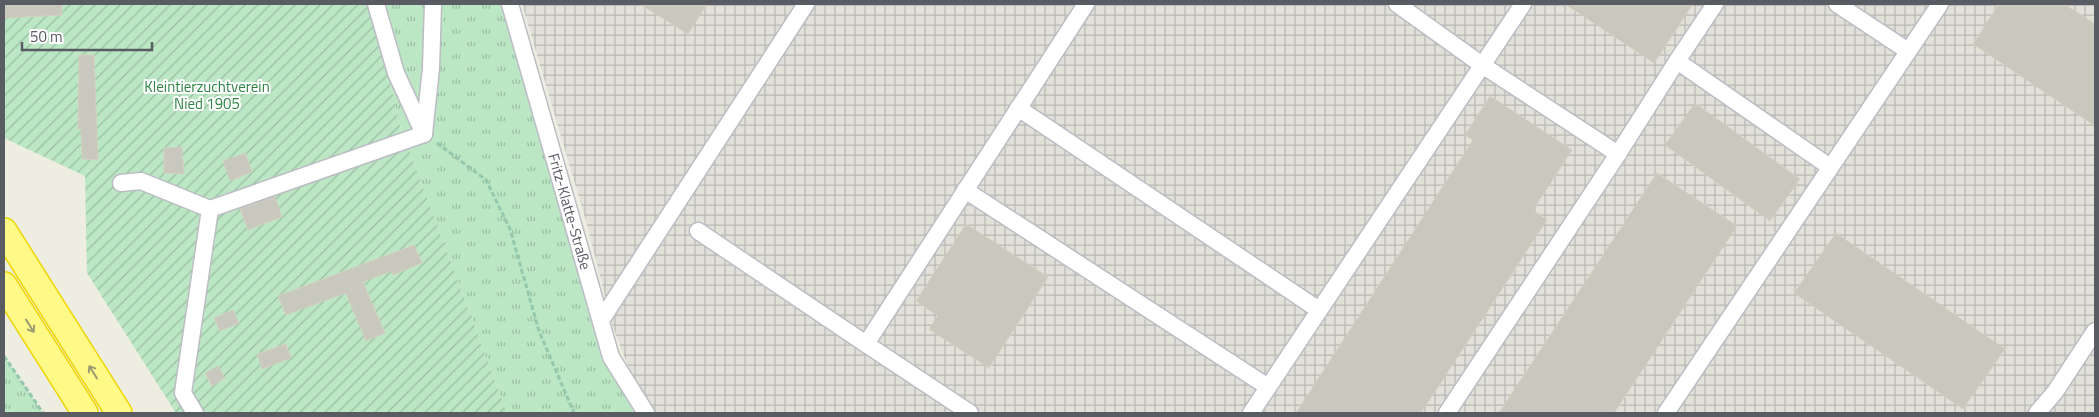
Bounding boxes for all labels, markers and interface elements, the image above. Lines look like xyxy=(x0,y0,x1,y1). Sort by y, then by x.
scale bar xyxy=(22,20,152,52)
text: 50 m xyxy=(30,25,63,48)
park label: Kleintierzuchtverein Nied 1905 xyxy=(144,75,270,115)
street label: Fritz-Klatte-Straße xyxy=(542,151,597,273)
one-way arrow xyxy=(24,319,35,333)
one-way arrow xyxy=(87,365,98,379)

